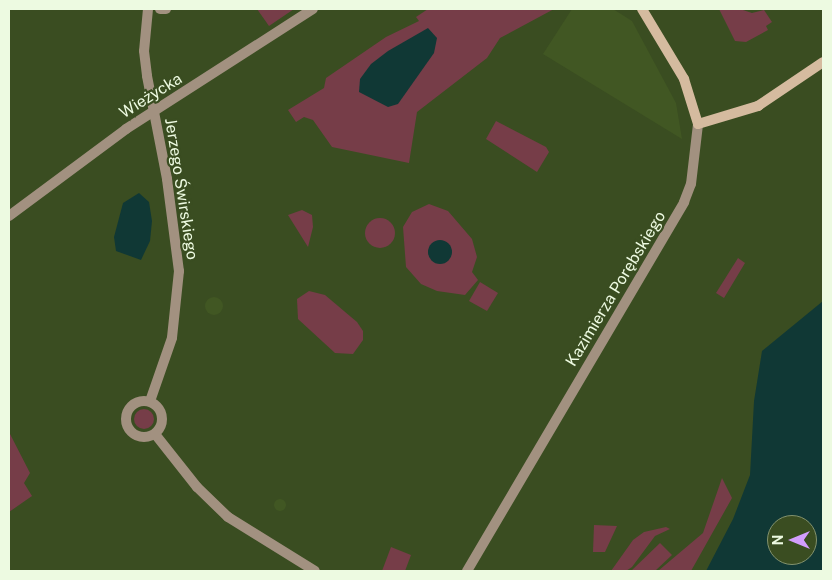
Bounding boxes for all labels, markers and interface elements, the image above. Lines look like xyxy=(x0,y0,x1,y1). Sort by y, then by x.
street label: Wieżycka xyxy=(116,69,186,123)
street label: Jerzego Świrskiego xyxy=(160,117,202,261)
street label: Kazimierza Porębskiego xyxy=(562,208,670,370)
north arrow xyxy=(767,515,817,565)
text: N xyxy=(770,535,786,545)

